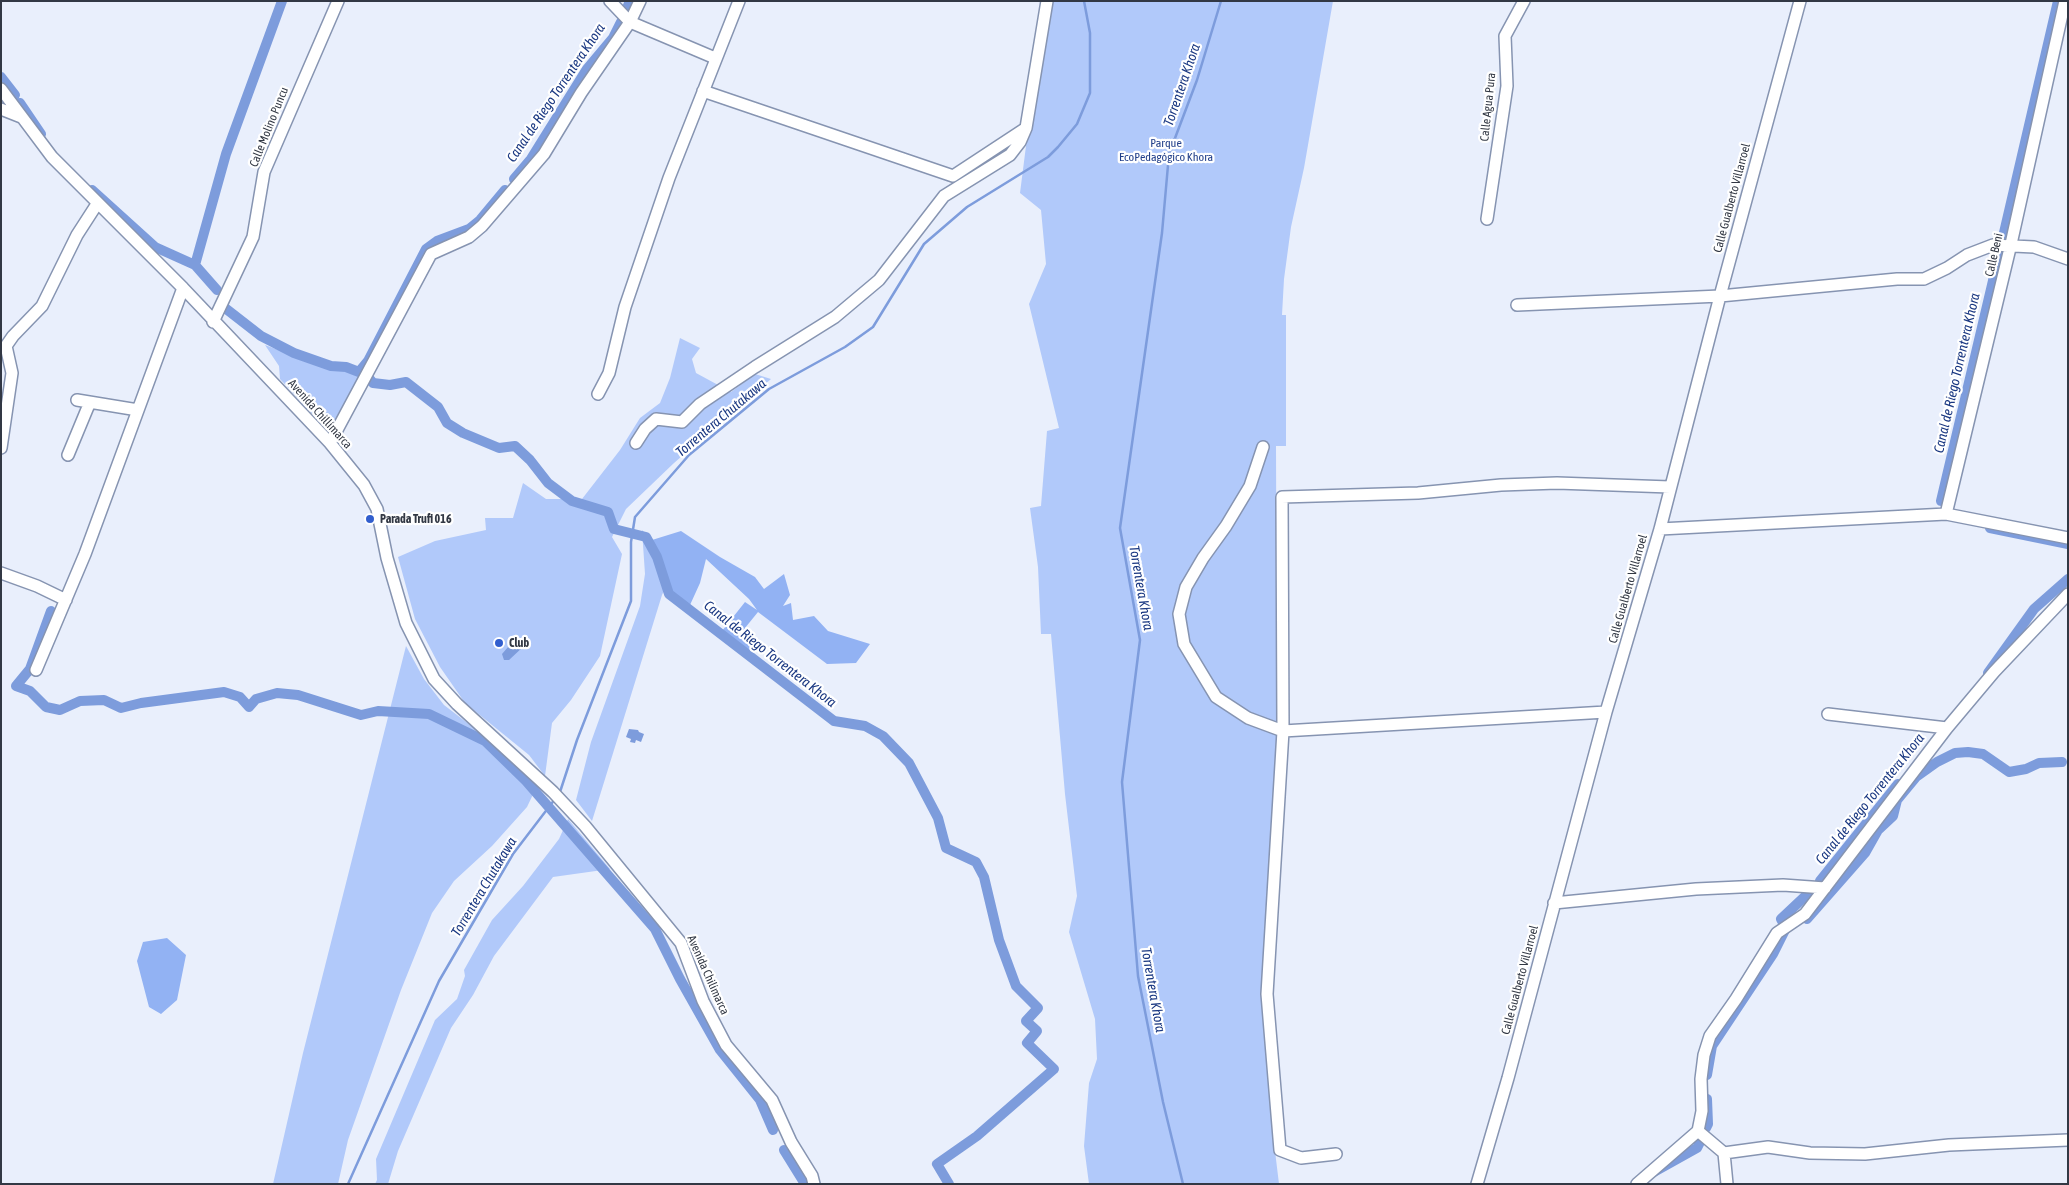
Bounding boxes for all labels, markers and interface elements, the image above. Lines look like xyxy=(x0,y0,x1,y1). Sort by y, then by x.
water label: Canal de Riego Torrentera Khora xyxy=(503,21,609,165)
water label: Torrentera Khora xyxy=(1160,42,1204,128)
street label: Calle Agua Pura xyxy=(1477,72,1499,142)
street label: Calle Molino Puncu xyxy=(246,85,292,169)
park label: Parque EcoPedagógico Khora xyxy=(1119,136,1213,164)
street label: Calle Gualberto Villarroel xyxy=(1711,142,1753,254)
street label: Calle Beni xyxy=(1982,232,2006,278)
water label: Canal de Riego Torrentera Khora xyxy=(1930,291,1984,455)
water label: Torrentera Chutakawa xyxy=(672,375,770,461)
street label: Avenida Chillimarca xyxy=(285,376,355,452)
place label: Parada Trufi 016 xyxy=(380,512,452,526)
marker: Parada Trufi 016 xyxy=(364,513,376,525)
street label: Calle Gualberto Villarroel xyxy=(1606,533,1650,645)
water label: Torrentera Khora xyxy=(1125,544,1157,632)
water label: Canal de Riego Torrentera Khora xyxy=(700,597,840,711)
place label: Club xyxy=(509,636,529,650)
marker: Club xyxy=(493,637,505,649)
water label: Canal de Riego Torrentera Khora xyxy=(1812,730,1928,868)
water label: Torrentera Chutakawa xyxy=(448,834,520,940)
street label: Calle Gualberto Villarroel xyxy=(1499,924,1541,1036)
street label: Avenida Chilimarca xyxy=(684,933,732,1017)
water label: Torrentera Khora xyxy=(1137,946,1169,1034)

